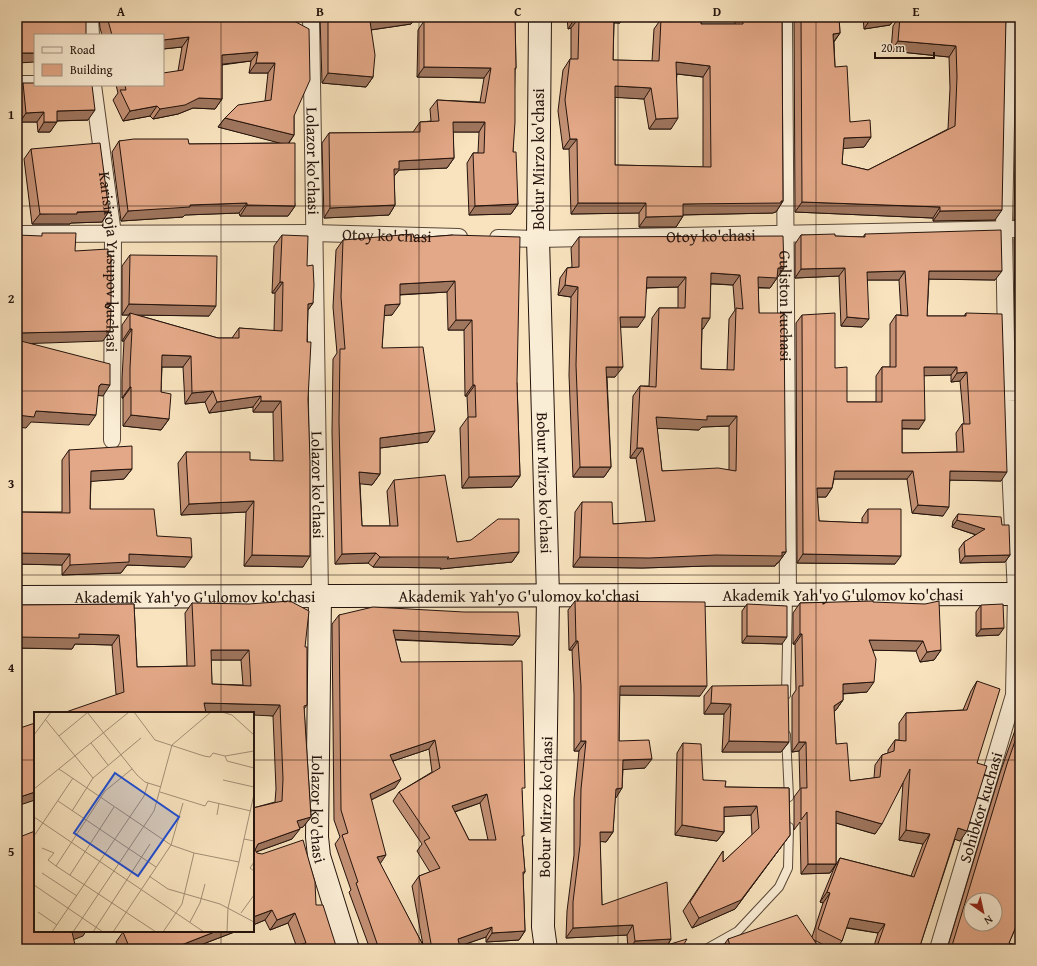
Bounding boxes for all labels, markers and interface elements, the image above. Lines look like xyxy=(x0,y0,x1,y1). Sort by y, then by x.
text: A xyxy=(117,2,126,21)
text: B xyxy=(316,2,324,21)
text: C xyxy=(514,2,522,21)
text: D xyxy=(713,2,721,21)
text: E xyxy=(913,2,920,21)
legend xyxy=(34,34,164,86)
scale bar xyxy=(875,34,934,60)
text: 20 m xyxy=(881,39,905,56)
text: Road xyxy=(70,41,96,58)
text: Building xyxy=(70,61,113,78)
street label: Bobur Mirzo ko'chasi xyxy=(526,88,550,230)
text: 1 xyxy=(8,105,14,124)
street label: Lolazor ko'chasi xyxy=(300,107,326,216)
street label: Karisiroja Yusupov kuchasi xyxy=(93,170,125,353)
street label: Otoy ko'chasi xyxy=(342,222,432,248)
street label: Otoy ko'chasi xyxy=(666,222,756,248)
street label: Guliston kuchasi xyxy=(774,250,798,362)
text: 2 xyxy=(8,289,15,308)
street label: Bobur Mirzo ko'chasi xyxy=(531,412,559,555)
street label: Lolazor ko'chasi xyxy=(305,431,331,539)
text: 3 xyxy=(8,474,14,493)
street label: Akademik Yah'yo G'ulomov ko'chasi xyxy=(722,582,964,607)
street label: Akademik Yah'yo G'ulomov ko'chasi xyxy=(398,583,640,608)
street label: Akademik Yah'yo G'ulomov ko'chasi xyxy=(74,584,316,609)
text: 4 xyxy=(8,658,15,677)
inset map xyxy=(34,712,254,932)
street label: Bobur Mirzo ko'chasi xyxy=(532,736,558,878)
street label: Sohibkor kuchasi xyxy=(952,748,1009,866)
street label: Lolazor ko'chasi xyxy=(305,755,333,866)
text: 5 xyxy=(8,842,15,861)
north arrow xyxy=(963,892,1003,932)
text: N xyxy=(981,912,996,929)

